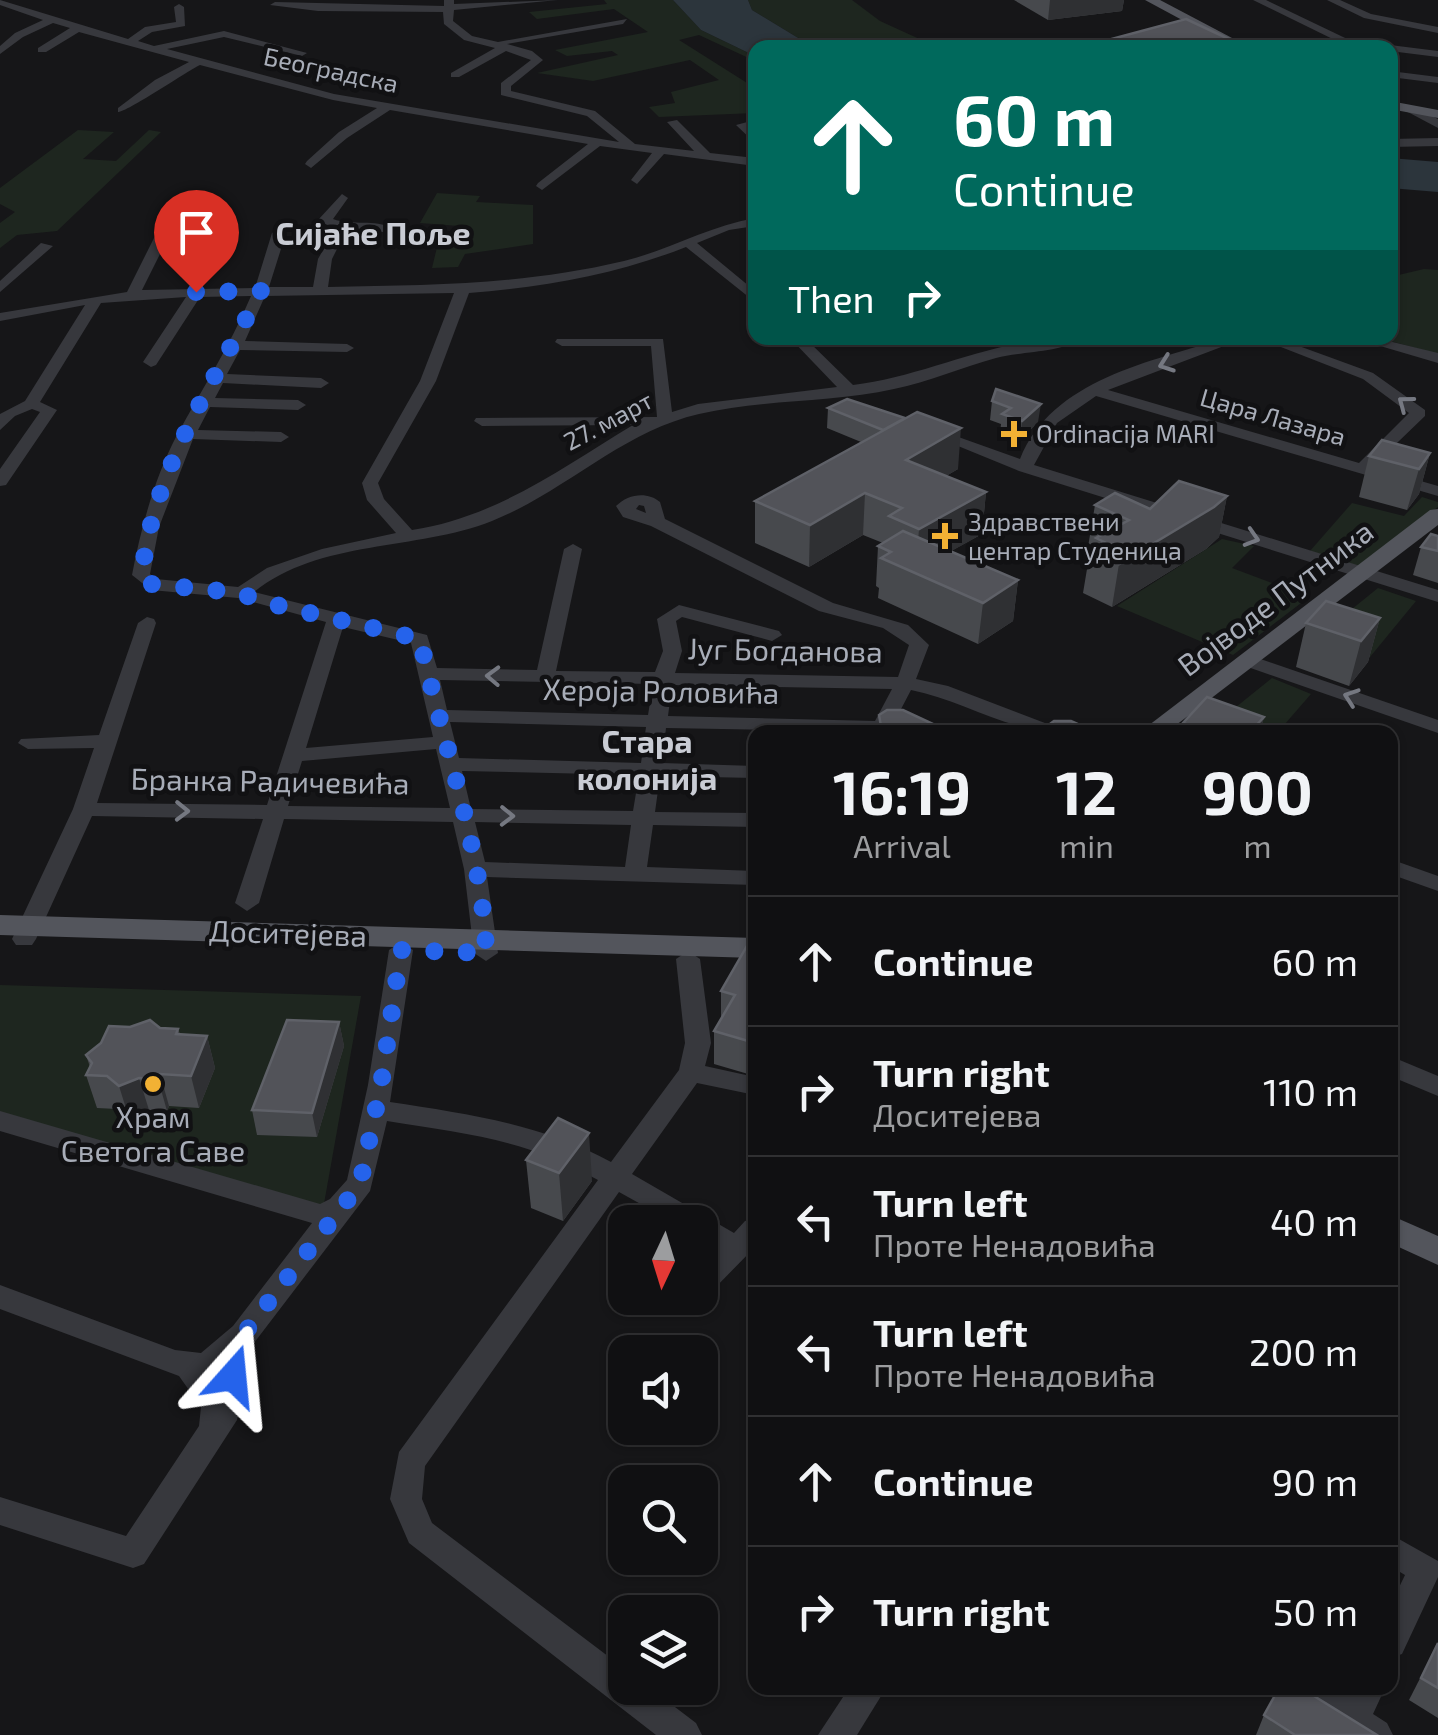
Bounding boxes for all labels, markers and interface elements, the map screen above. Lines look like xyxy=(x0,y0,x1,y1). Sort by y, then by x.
street label: Београдска xyxy=(261,40,401,98)
text: 60 m xyxy=(953,76,1115,160)
icon: ahead xyxy=(788,80,918,210)
text: Continue xyxy=(953,161,1135,215)
pin xyxy=(154,190,239,293)
icon: arrive xyxy=(169,205,224,260)
district label: Сијаће Поље xyxy=(275,213,471,251)
icon: right xyxy=(895,270,950,325)
text: Then xyxy=(788,275,875,321)
one-way arrow xyxy=(1159,352,1176,373)
street label: Цара Лазара xyxy=(1197,381,1349,451)
street label: 27. март xyxy=(558,384,657,456)
one-way arrow xyxy=(1397,397,1416,415)
place label: Ordinacija MARI xyxy=(1036,418,1215,448)
marker: Ordinacija MARI xyxy=(1001,421,1027,447)
place label: Здравствени центар Студеница xyxy=(968,506,1182,566)
street label: Војводе Путника xyxy=(1170,512,1380,683)
marker: Здравствени центар Студеница xyxy=(932,523,958,549)
one-way arrow xyxy=(1243,526,1260,547)
street label: Југ Богданова xyxy=(687,629,883,670)
one-way arrow xyxy=(484,666,500,687)
street label: Хероја Роловића xyxy=(543,670,780,710)
one-way arrow xyxy=(1344,688,1361,708)
district label: Стара колонија xyxy=(577,721,717,796)
text: 16:19 xyxy=(833,755,971,827)
text: 12 xyxy=(1056,755,1117,827)
text: 900 xyxy=(1202,755,1313,827)
street label: Бранка Радичевића xyxy=(130,760,410,800)
one-way arrow xyxy=(174,801,190,822)
one-way arrow xyxy=(499,806,515,827)
text: Arrival xyxy=(853,826,951,864)
text: min xyxy=(1059,826,1114,864)
text: m xyxy=(1243,826,1271,864)
street label: Доситејева xyxy=(209,911,368,953)
icon: ahead xyxy=(788,934,843,989)
text: Continue xyxy=(873,938,1033,984)
text: 60 m xyxy=(1272,938,1358,984)
text: Turn right xyxy=(873,1049,1050,1095)
icon: right xyxy=(788,1064,843,1119)
text: 110 m xyxy=(1263,1068,1358,1114)
marker: Храм Светога Саве xyxy=(142,1073,164,1095)
text: Доситејева xyxy=(873,1095,1041,1133)
place label: Храм Светога Саве xyxy=(61,1098,245,1168)
text: Turn left xyxy=(873,1179,1028,1225)
icon: left xyxy=(788,1194,843,1249)
text: 40 m xyxy=(1270,1198,1358,1244)
north arrow xyxy=(608,1205,718,1315)
map controls xyxy=(608,1205,718,1705)
text: Проте Ненадовића xyxy=(873,1225,1156,1263)
text: Turn left xyxy=(873,1309,1028,1355)
position arrow xyxy=(181,1324,285,1428)
icon: left xyxy=(788,1324,843,1379)
text: 200 m xyxy=(1249,1328,1358,1374)
button: sound xyxy=(608,1335,718,1445)
text: Проте Ненадовића xyxy=(873,1355,1156,1393)
icon: ahead xyxy=(788,1454,843,1509)
text: Continue xyxy=(873,1458,1033,1504)
text: 90 m xyxy=(1272,1458,1358,1504)
button: search xyxy=(608,1465,718,1575)
icon: right xyxy=(788,1584,843,1639)
text: Turn right xyxy=(873,1588,1050,1634)
text: 50 m xyxy=(1273,1588,1358,1634)
button: layers xyxy=(608,1595,718,1705)

